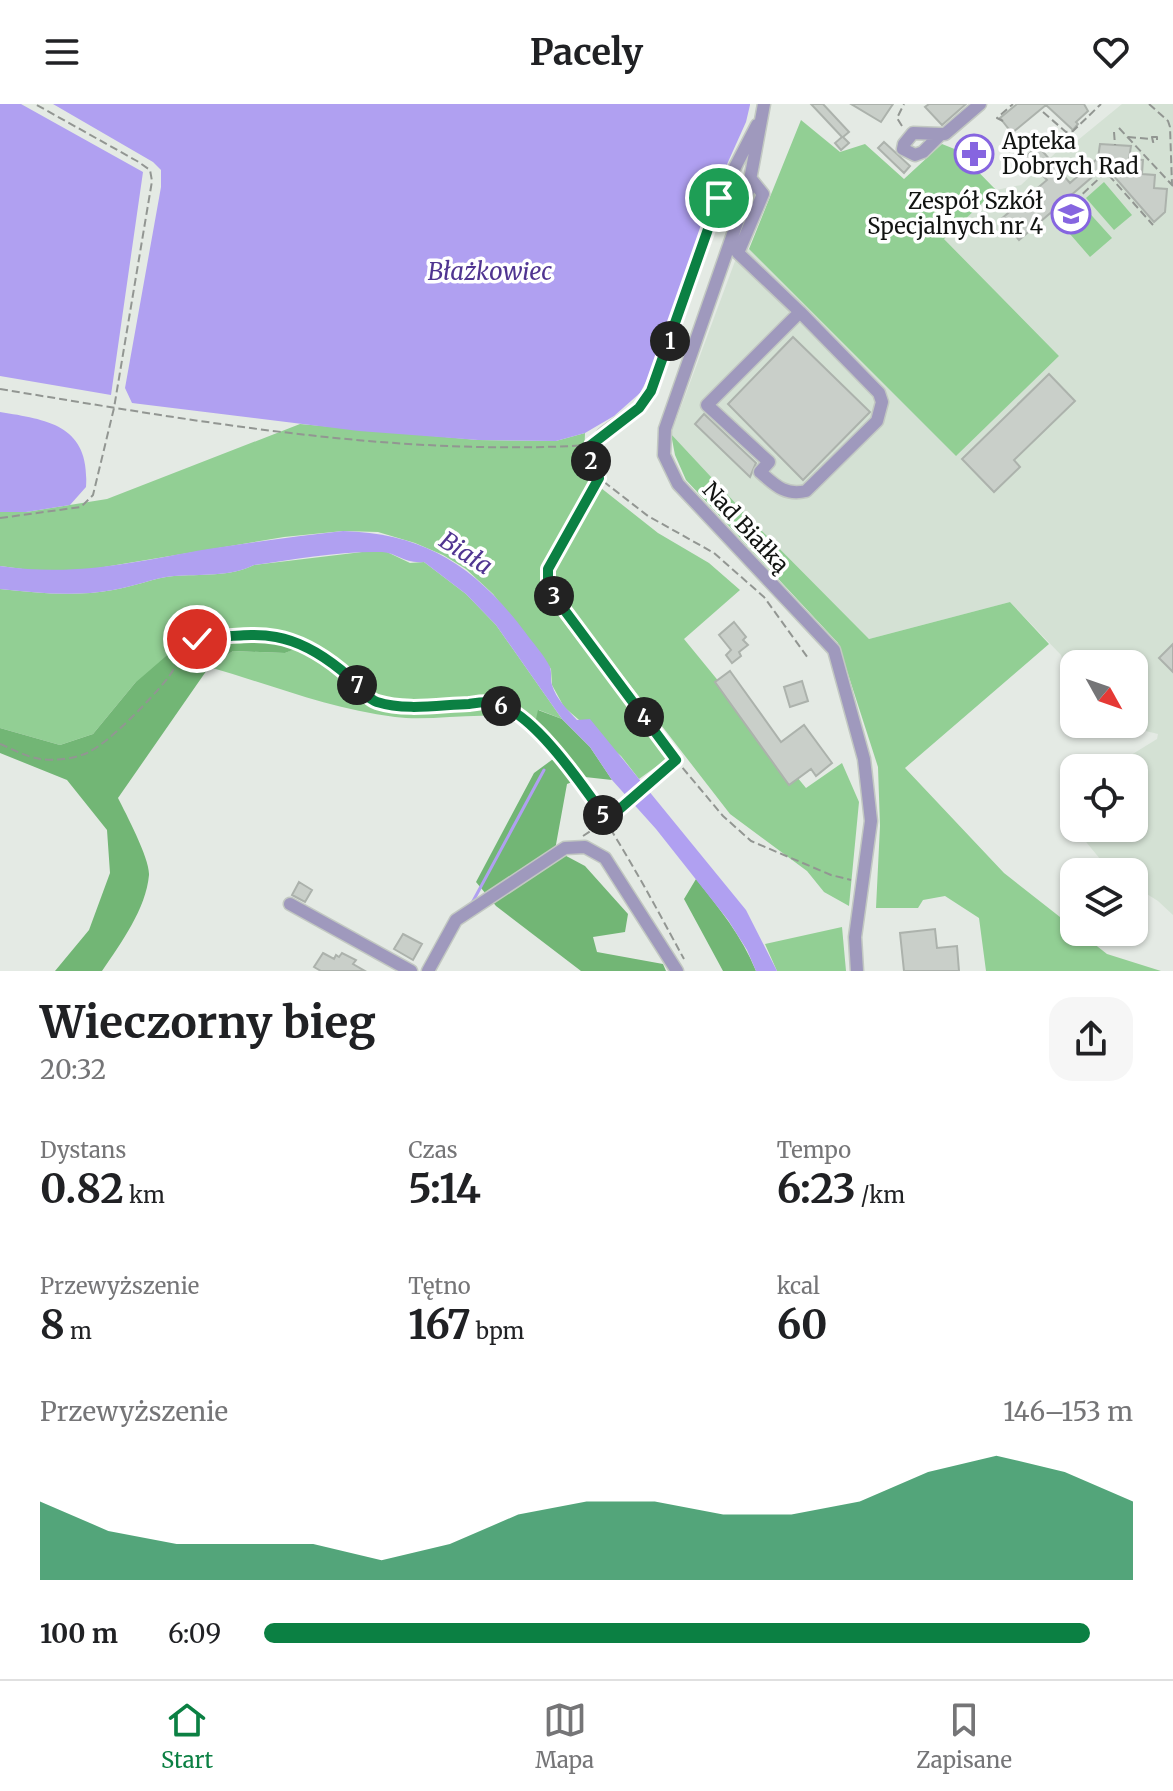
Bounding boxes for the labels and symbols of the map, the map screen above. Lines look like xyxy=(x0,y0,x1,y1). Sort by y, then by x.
place label: Apteka Dobrych Rad xyxy=(1001,127,1139,180)
pharmacy icon: Apteka Dobrych Rad xyxy=(953,133,995,175)
pin xyxy=(685,164,753,232)
place label: Zespół Szkół Specjalnych nr 4 xyxy=(867,187,1043,240)
school or university icon: Zespół Szkół Specjalnych nr 4 xyxy=(1050,193,1092,235)
water label: Błażkowiec xyxy=(428,256,552,287)
pin: 1 xyxy=(650,321,690,361)
pin: 2 xyxy=(571,441,611,481)
street label: Nad Białką xyxy=(697,476,795,578)
water label: Biała xyxy=(434,525,498,581)
pin: 3 xyxy=(534,576,574,616)
pin xyxy=(163,605,231,673)
north arrow xyxy=(1060,650,1148,738)
pin: 7 xyxy=(337,665,377,705)
pin: 6 xyxy=(481,686,521,726)
pin: 4 xyxy=(624,697,664,737)
pin: 5 xyxy=(583,795,623,835)

